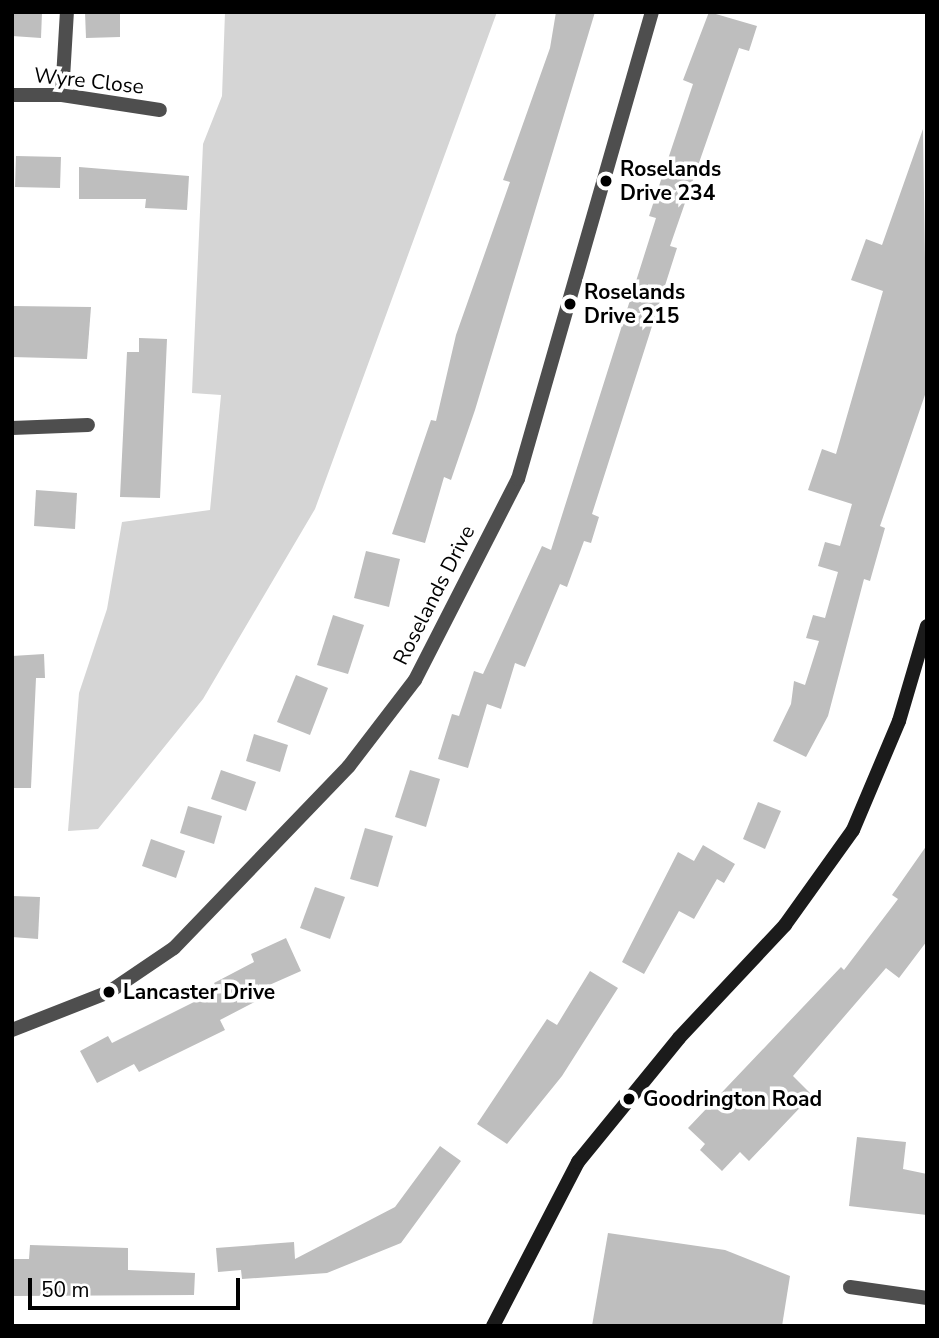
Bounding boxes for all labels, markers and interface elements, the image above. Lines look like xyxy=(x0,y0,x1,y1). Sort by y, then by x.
street label: Wyre Close xyxy=(33,63,145,99)
place label: Roselands Drive 234 xyxy=(620,156,721,206)
marker: Roselands Drive 234 xyxy=(598,173,614,189)
place label: Roselands Drive 215 xyxy=(584,279,685,329)
marker: Roselands Drive 215 xyxy=(562,296,578,312)
street label: Roselands Drive xyxy=(388,521,480,669)
place label: Lancaster Drive xyxy=(123,979,275,1005)
marker: Lancaster Drive xyxy=(101,984,117,1000)
place label: Goodrington Road xyxy=(643,1086,822,1112)
marker: Goodrington Road xyxy=(621,1091,637,1107)
scale bar xyxy=(32,1264,243,1308)
text: 50 m xyxy=(41,1276,90,1304)

